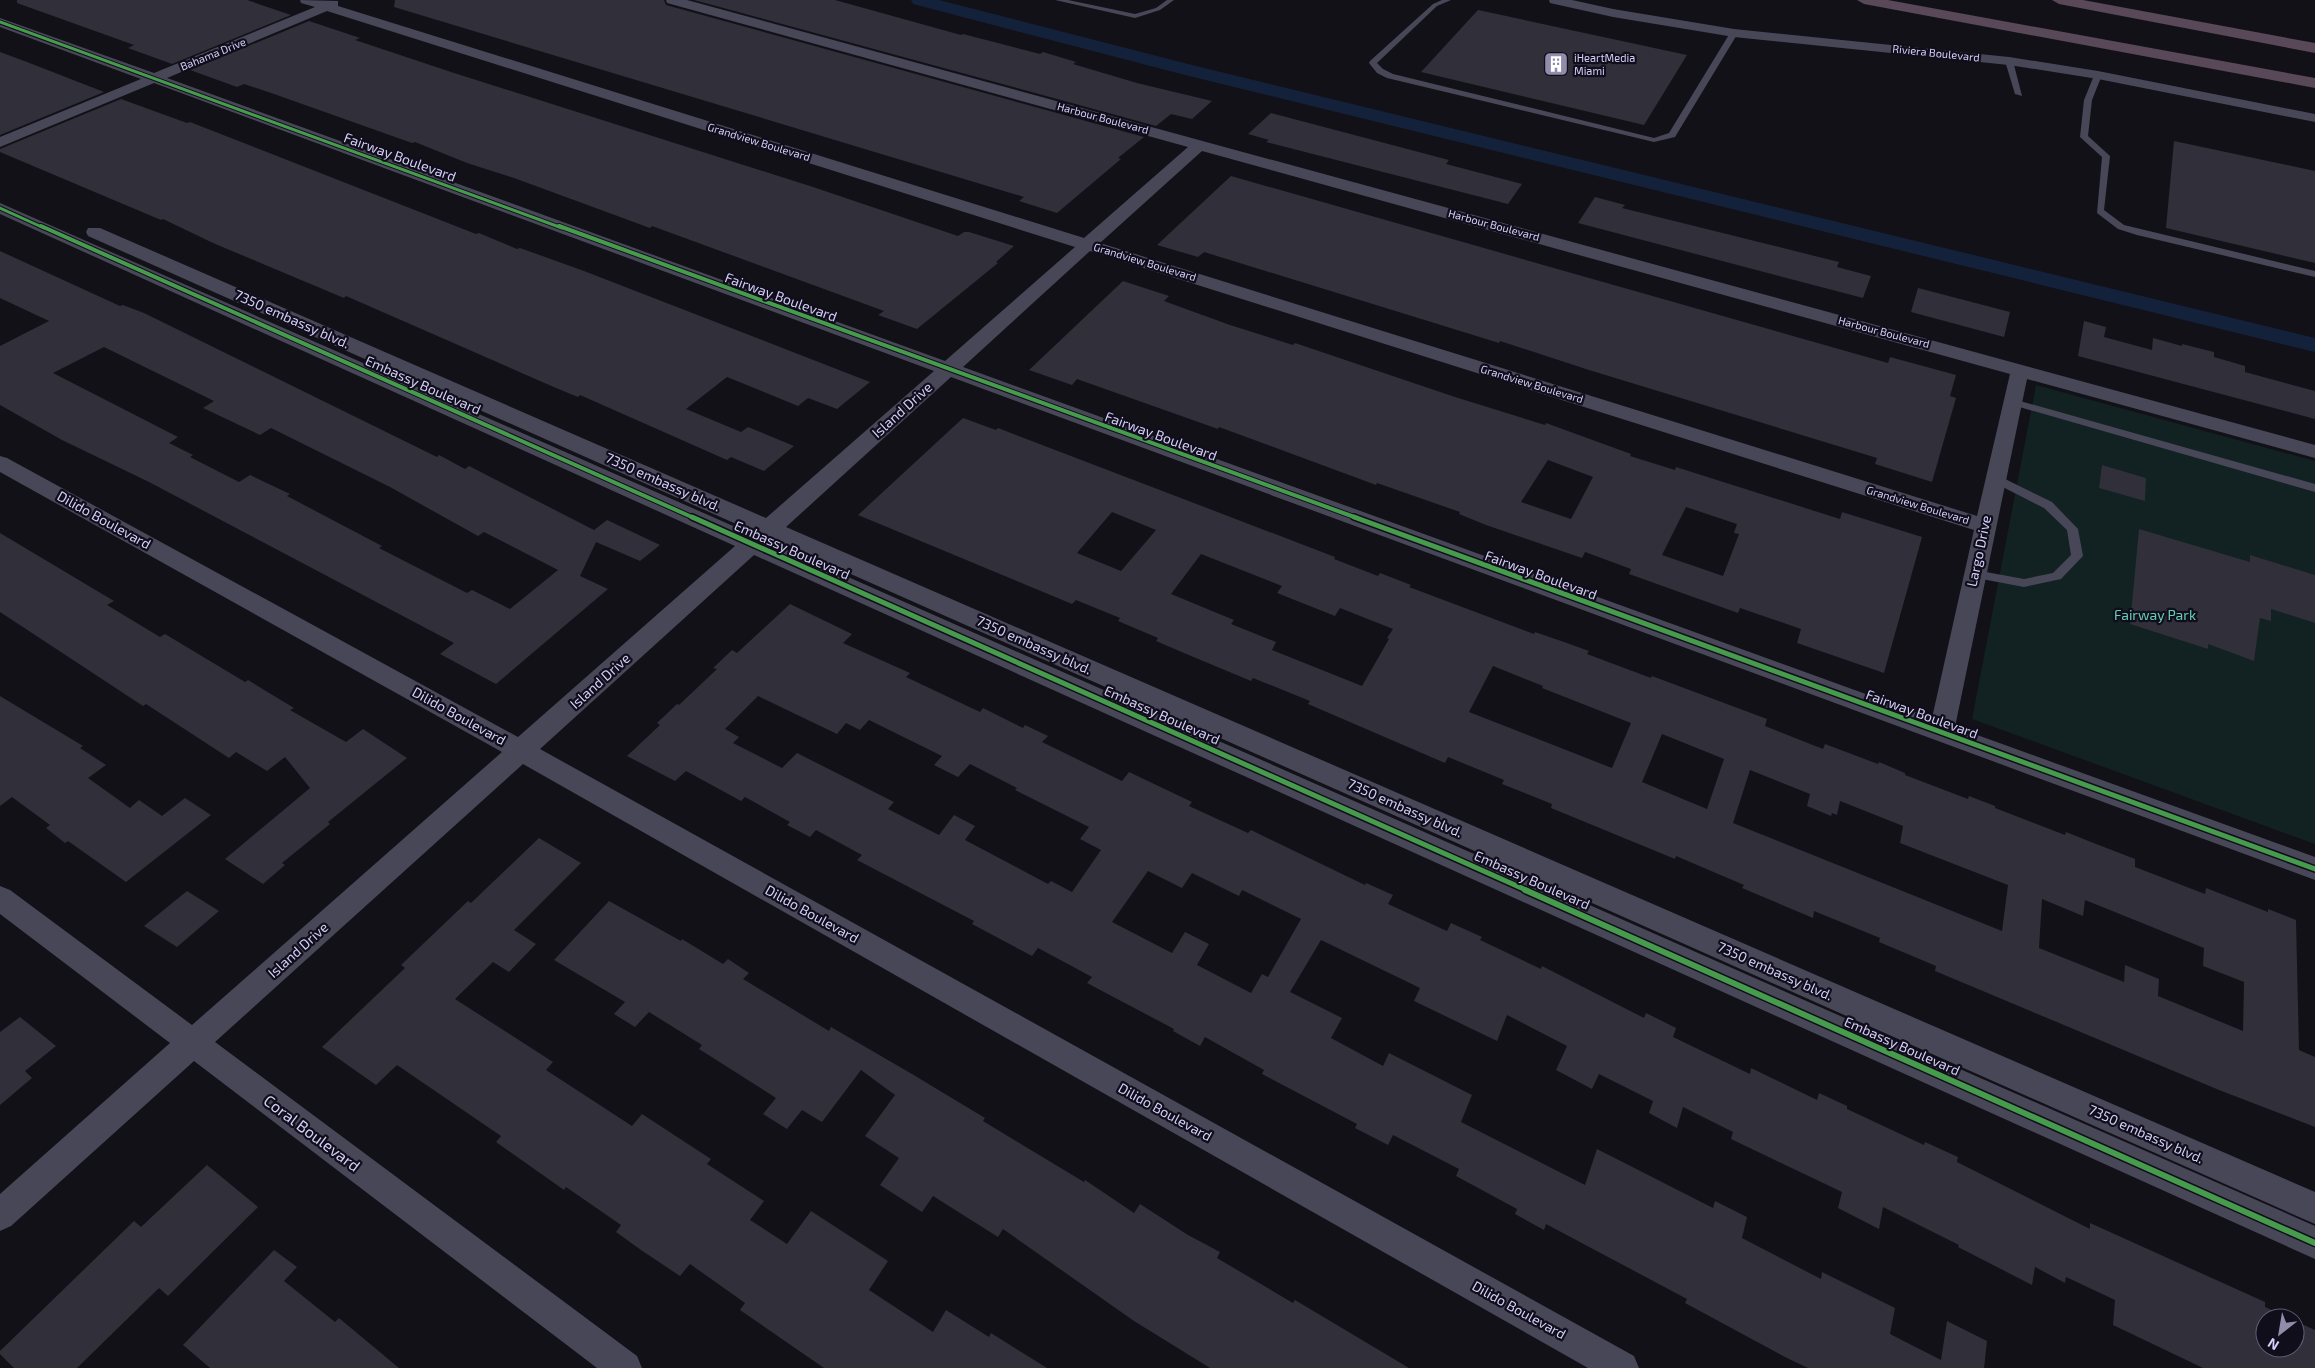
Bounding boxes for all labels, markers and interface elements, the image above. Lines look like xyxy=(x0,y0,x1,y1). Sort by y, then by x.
street label: Bahama Drive xyxy=(178,34,248,73)
street label: Riviera Boulevard xyxy=(1892,41,1980,64)
building icon: iHeartMedia Miami xyxy=(1543,51,1569,77)
place label: iHeartMedia Miami xyxy=(1574,51,1635,77)
street label: Harbour Boulevard xyxy=(1056,99,1150,136)
street label: Grandview Boulevard xyxy=(706,120,812,163)
street label: Fairway Boulevard xyxy=(342,128,459,185)
street label: Harbour Boulevard xyxy=(1447,206,1541,243)
street label: Grandview Boulevard xyxy=(1092,240,1198,283)
street label: Fairway Boulevard xyxy=(723,268,840,325)
street label: 7350 embassy blvd. xyxy=(232,286,352,352)
street label: Harbour Boulevard xyxy=(1837,313,1931,350)
street label: Embassy Boulevard xyxy=(363,351,484,418)
street label: Grandview Boulevard xyxy=(1479,362,1585,405)
street label: Island Drive xyxy=(868,378,935,441)
street label: Fairway Boulevard xyxy=(1103,407,1220,464)
street label: 7350 embassy blvd. xyxy=(603,449,723,515)
street label: Grandview Boulevard xyxy=(1865,483,1971,526)
street label: Dilido Boulevard xyxy=(55,487,154,552)
street label: Largo Drive xyxy=(1963,514,1994,588)
street label: Embassy Boulevard xyxy=(732,516,853,583)
street label: Fairway Boulevard xyxy=(1483,546,1600,603)
park label: Fairway Park xyxy=(2114,606,2196,623)
street label: 7350 embassy blvd. xyxy=(974,612,1094,678)
street label: Island Drive xyxy=(566,649,633,712)
street label: Embassy Boulevard xyxy=(1102,681,1223,748)
street label: Dilido Boulevard xyxy=(410,683,509,748)
street label: Fairway Boulevard xyxy=(1864,685,1981,742)
street label: 7350 embassy blvd. xyxy=(1345,775,1465,841)
street label: Embassy Boulevard xyxy=(1472,846,1593,913)
street label: Dilido Boulevard xyxy=(763,881,862,946)
street label: Island Drive xyxy=(264,918,331,981)
street label: 7350 embassy blvd. xyxy=(1715,938,1835,1004)
street label: Embassy Boulevard xyxy=(1842,1012,1963,1079)
street label: Dilido Boulevard xyxy=(1116,1079,1215,1144)
street label: Coral Boulevard xyxy=(261,1090,364,1175)
street label: 7350 embassy blvd. xyxy=(2086,1101,2206,1167)
street label: Dilido Boulevard xyxy=(1470,1277,1569,1342)
north arrow xyxy=(2255,1308,2305,1358)
text: N xyxy=(2264,1335,2282,1354)

